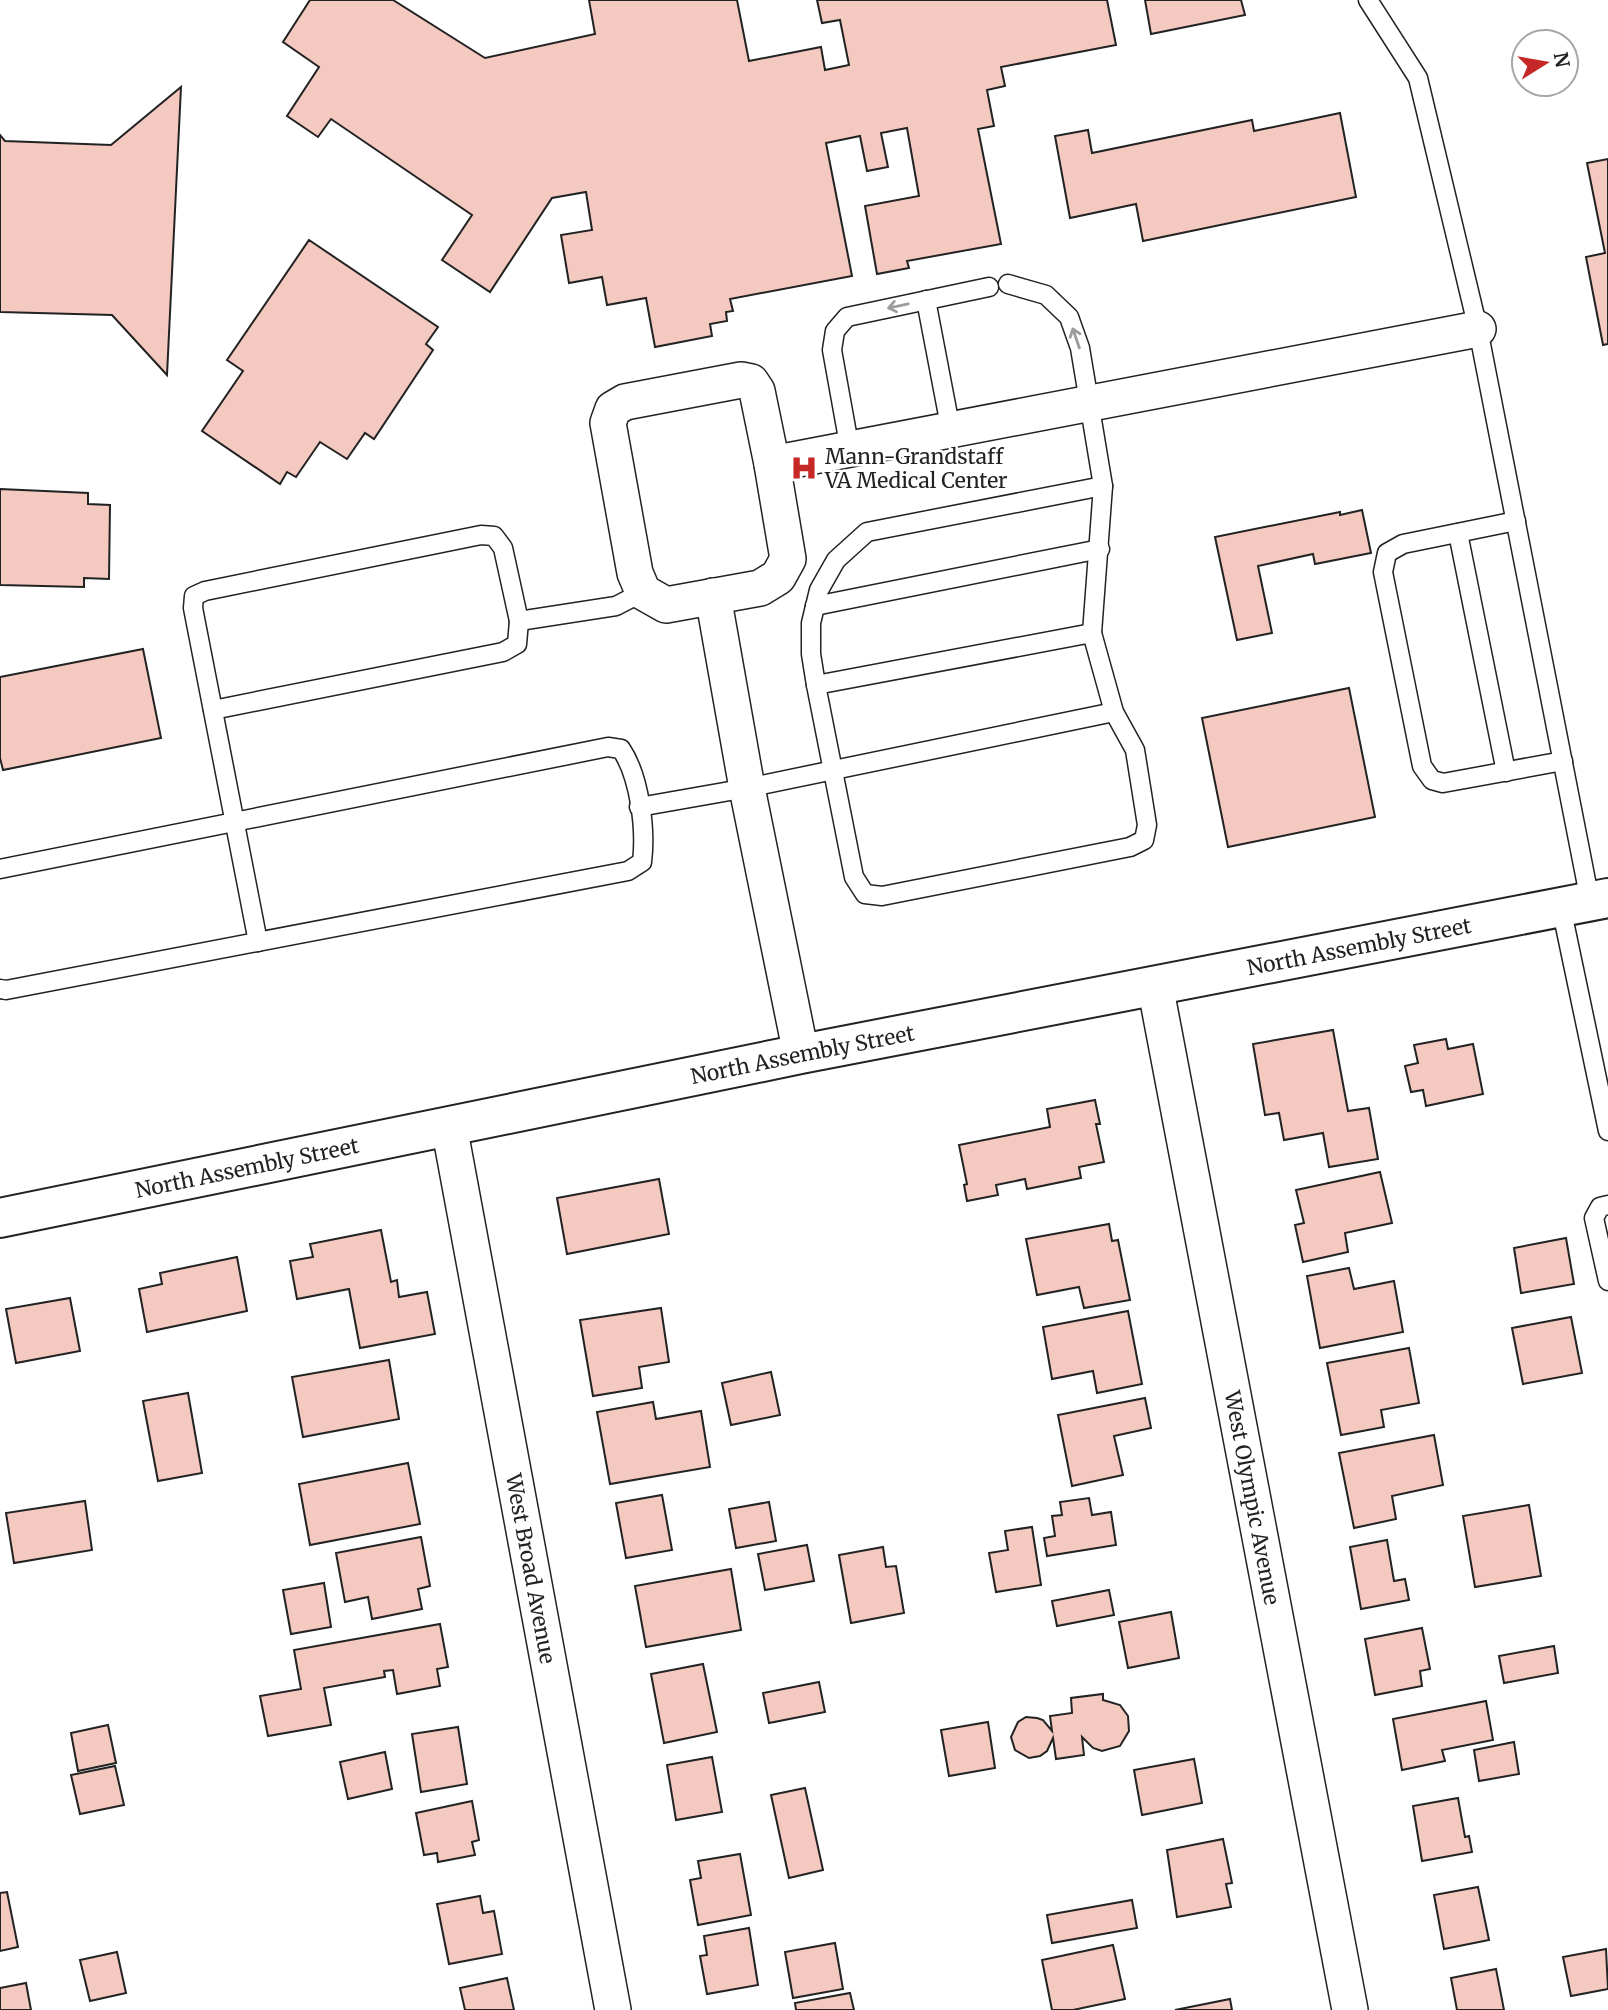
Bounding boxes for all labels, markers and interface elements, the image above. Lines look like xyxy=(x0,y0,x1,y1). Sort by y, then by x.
north arrow xyxy=(1510,28,1580,98)
text: N xyxy=(1548,50,1575,69)
one-way arrow xyxy=(887,300,910,313)
one-way arrow xyxy=(1069,327,1081,349)
place label: Mann-Grandstaff VA Medical Center xyxy=(824,443,1008,494)
hospital icon: Mann-Grandstaff VA Medical Center xyxy=(789,453,819,483)
street label: North Assembly Street xyxy=(1245,911,1473,981)
street label: North Assembly Street xyxy=(688,1019,917,1090)
street label: North Assembly Street xyxy=(133,1131,361,1204)
street label: West Olympic Avenue xyxy=(1219,1388,1286,1607)
street label: West Broad Avenue xyxy=(500,1470,562,1666)

